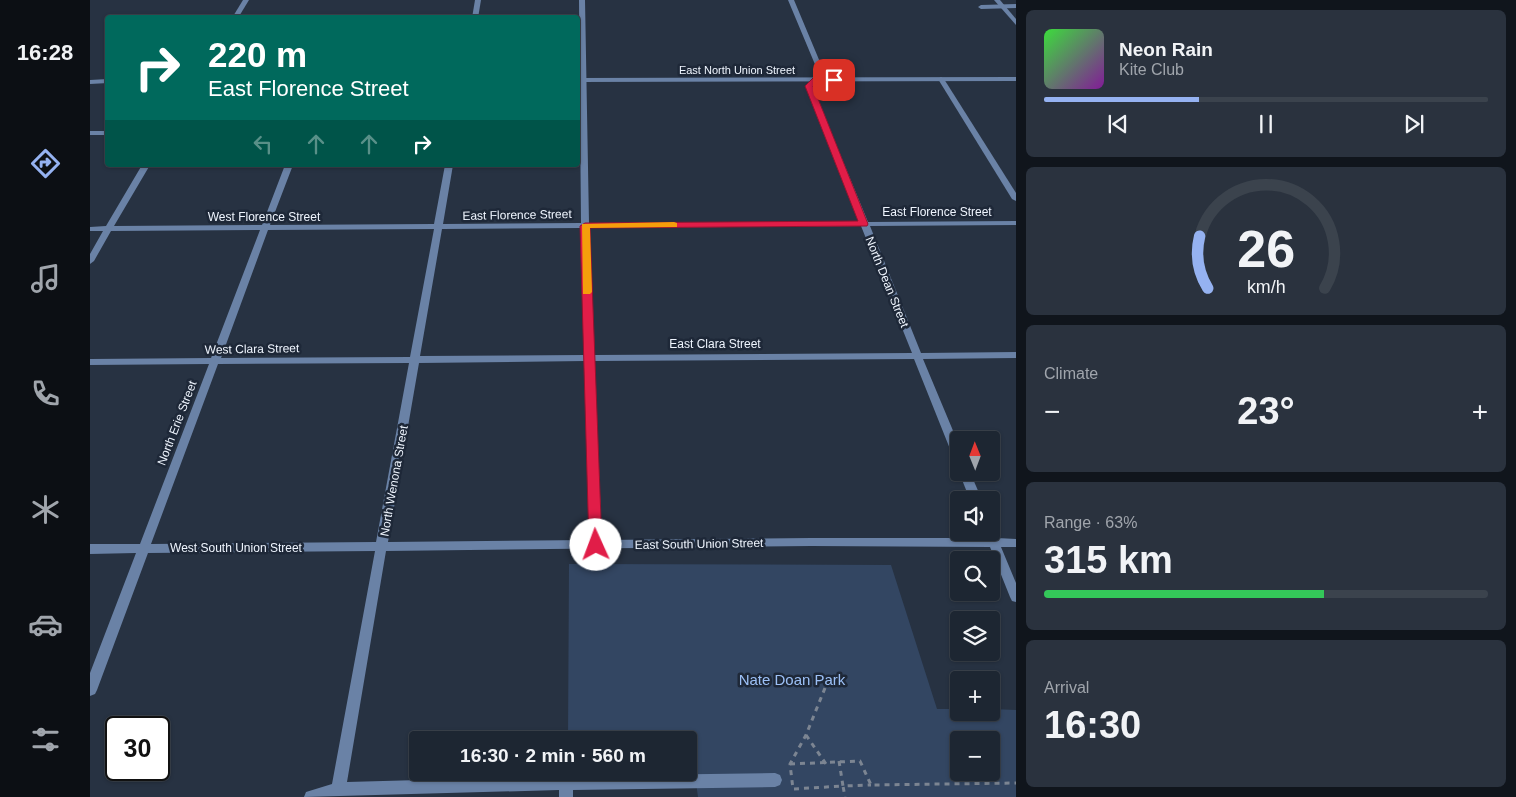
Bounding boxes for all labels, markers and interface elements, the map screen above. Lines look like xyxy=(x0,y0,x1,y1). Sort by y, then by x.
icon: right xyxy=(125,35,190,100)
text: 220 m xyxy=(208,35,307,74)
text: Neon Rain xyxy=(1119,39,1213,60)
text: 16:28 xyxy=(17,40,73,65)
pin xyxy=(813,59,855,101)
text: Kite Club xyxy=(1119,61,1184,78)
street label: East North Union Street xyxy=(679,64,795,76)
icon: arrive xyxy=(820,66,848,94)
text: East Florence Street xyxy=(208,76,409,101)
icon: previous xyxy=(1104,110,1132,138)
icon: pause xyxy=(1252,110,1280,138)
icon: next xyxy=(1400,110,1428,138)
icon: left xyxy=(249,130,277,158)
icon: ahead xyxy=(302,130,330,158)
icon: ahead xyxy=(355,130,383,158)
icon: right xyxy=(408,130,436,158)
icon: directions xyxy=(28,146,63,181)
street label: East Florence Street xyxy=(882,205,992,219)
street label: East Florence Street xyxy=(462,207,572,223)
street label: West Florence Street xyxy=(208,210,321,224)
text: 26 xyxy=(1237,220,1295,278)
street label: North Dean Street xyxy=(862,235,912,330)
icon: music xyxy=(28,261,63,296)
text: km/h xyxy=(1247,277,1285,297)
street label: East Clara Street xyxy=(669,337,761,351)
street label: West Clara Street xyxy=(205,341,300,357)
text: Climate xyxy=(1044,365,1098,382)
icon: phone xyxy=(28,376,63,411)
street label: North Erie Street xyxy=(154,378,200,467)
text: 23° xyxy=(1237,390,1295,432)
text: − xyxy=(1044,396,1060,427)
text: + xyxy=(1472,396,1488,427)
street label: North Wenona Street xyxy=(377,424,411,538)
north arrow xyxy=(950,431,1000,481)
map controls xyxy=(950,431,1000,781)
button: sound xyxy=(950,491,1000,541)
icon: climate xyxy=(28,492,63,527)
text: Range · 63% xyxy=(1044,514,1137,531)
position arrow xyxy=(569,518,621,570)
street label: East South Union Street xyxy=(635,536,764,552)
text: 315 km xyxy=(1044,539,1173,581)
street label: West South Union Street xyxy=(170,541,303,555)
button: search xyxy=(950,551,1000,601)
icon: car xyxy=(28,607,63,642)
button: layers xyxy=(950,611,1000,661)
park label: Nate Doan Park xyxy=(739,671,846,688)
button: + xyxy=(950,671,1000,721)
text: Arrival xyxy=(1044,679,1089,696)
text: 16:30 xyxy=(1044,704,1141,746)
speed limit sign: 30 xyxy=(105,716,170,781)
icon: filters xyxy=(28,722,63,757)
button: − xyxy=(950,731,1000,781)
text: 16:30 · 2 min · 560 m xyxy=(460,745,646,766)

